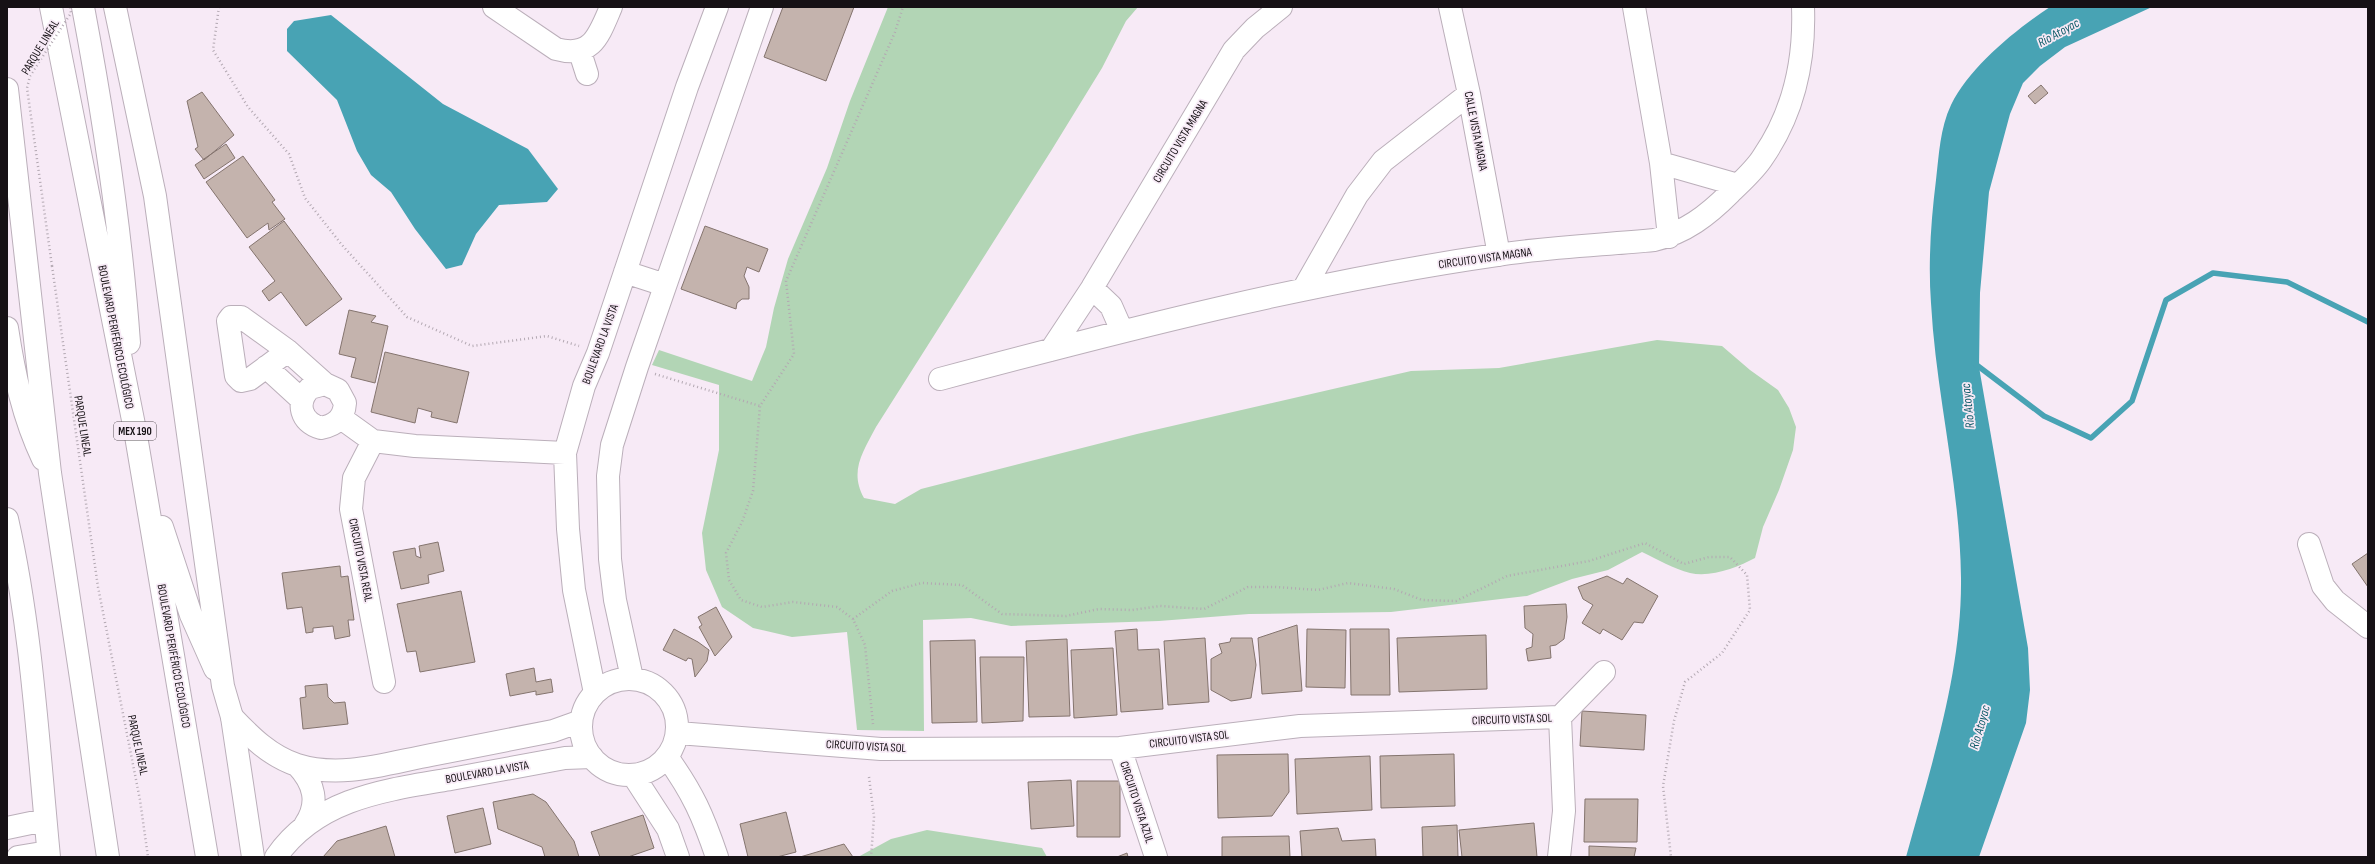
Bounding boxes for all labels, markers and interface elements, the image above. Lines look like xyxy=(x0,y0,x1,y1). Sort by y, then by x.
water label: Río Atoyac xyxy=(2035,15,2083,51)
street label: PARQUE LINEAL xyxy=(18,17,63,77)
street label: CALLE VISTA MAGNA xyxy=(1460,90,1491,173)
street label: CIRCUITO VISTA MAGNA xyxy=(1150,96,1212,185)
street label: CIRCUITO VISTA MAGNA xyxy=(1437,244,1534,272)
street label: BOULEVARD PERIFÉRICO ECOLÓGICO xyxy=(94,264,137,410)
street label: BOULEVARD LA VISTA xyxy=(579,301,622,386)
water label: Río Atoyac xyxy=(1958,382,1978,429)
street label: PARQUE LINEAL xyxy=(70,395,95,458)
road number: MEX 190 xyxy=(114,422,156,440)
street label: CIRCUITO VISTA REAL xyxy=(345,517,376,604)
street label: BOULEVARD PERIFÉRICO ECOLÓGICO xyxy=(153,583,194,729)
water label: Río Atoyac xyxy=(1966,703,1994,751)
street label: CIRCUITO VISTA SOL xyxy=(1472,711,1553,728)
street label: PARQUE LINEAL xyxy=(124,713,151,777)
street label: CIRCUITO VISTA SOL xyxy=(1148,727,1230,752)
street label: CIRCUITO VISTA SOL xyxy=(826,737,907,756)
street label: BOULEVARD LA VISTA xyxy=(444,758,531,787)
street label: CIRCUITO VISTA AZUL xyxy=(1116,759,1157,846)

